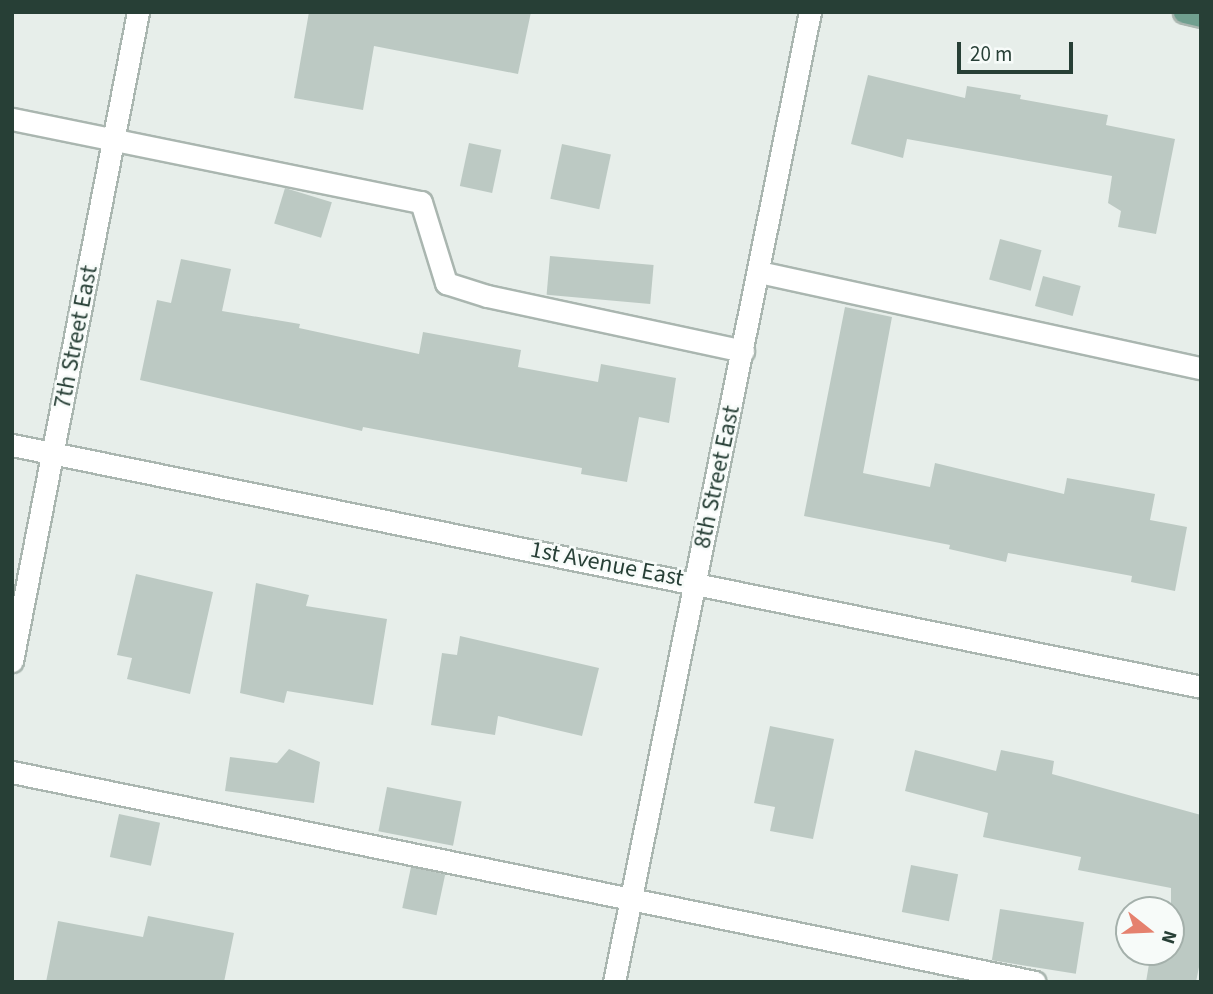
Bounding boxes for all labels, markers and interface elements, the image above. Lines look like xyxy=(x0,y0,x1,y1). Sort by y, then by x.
scale bar xyxy=(961,28,1076,72)
text: 20 m xyxy=(970,39,1012,69)
street label: 7th Street East xyxy=(48,263,104,411)
street label: 8th Street East xyxy=(688,403,746,551)
street label: 1st Avenue East xyxy=(528,535,686,593)
north arrow xyxy=(1115,896,1185,966)
text: N xyxy=(1154,927,1183,947)

